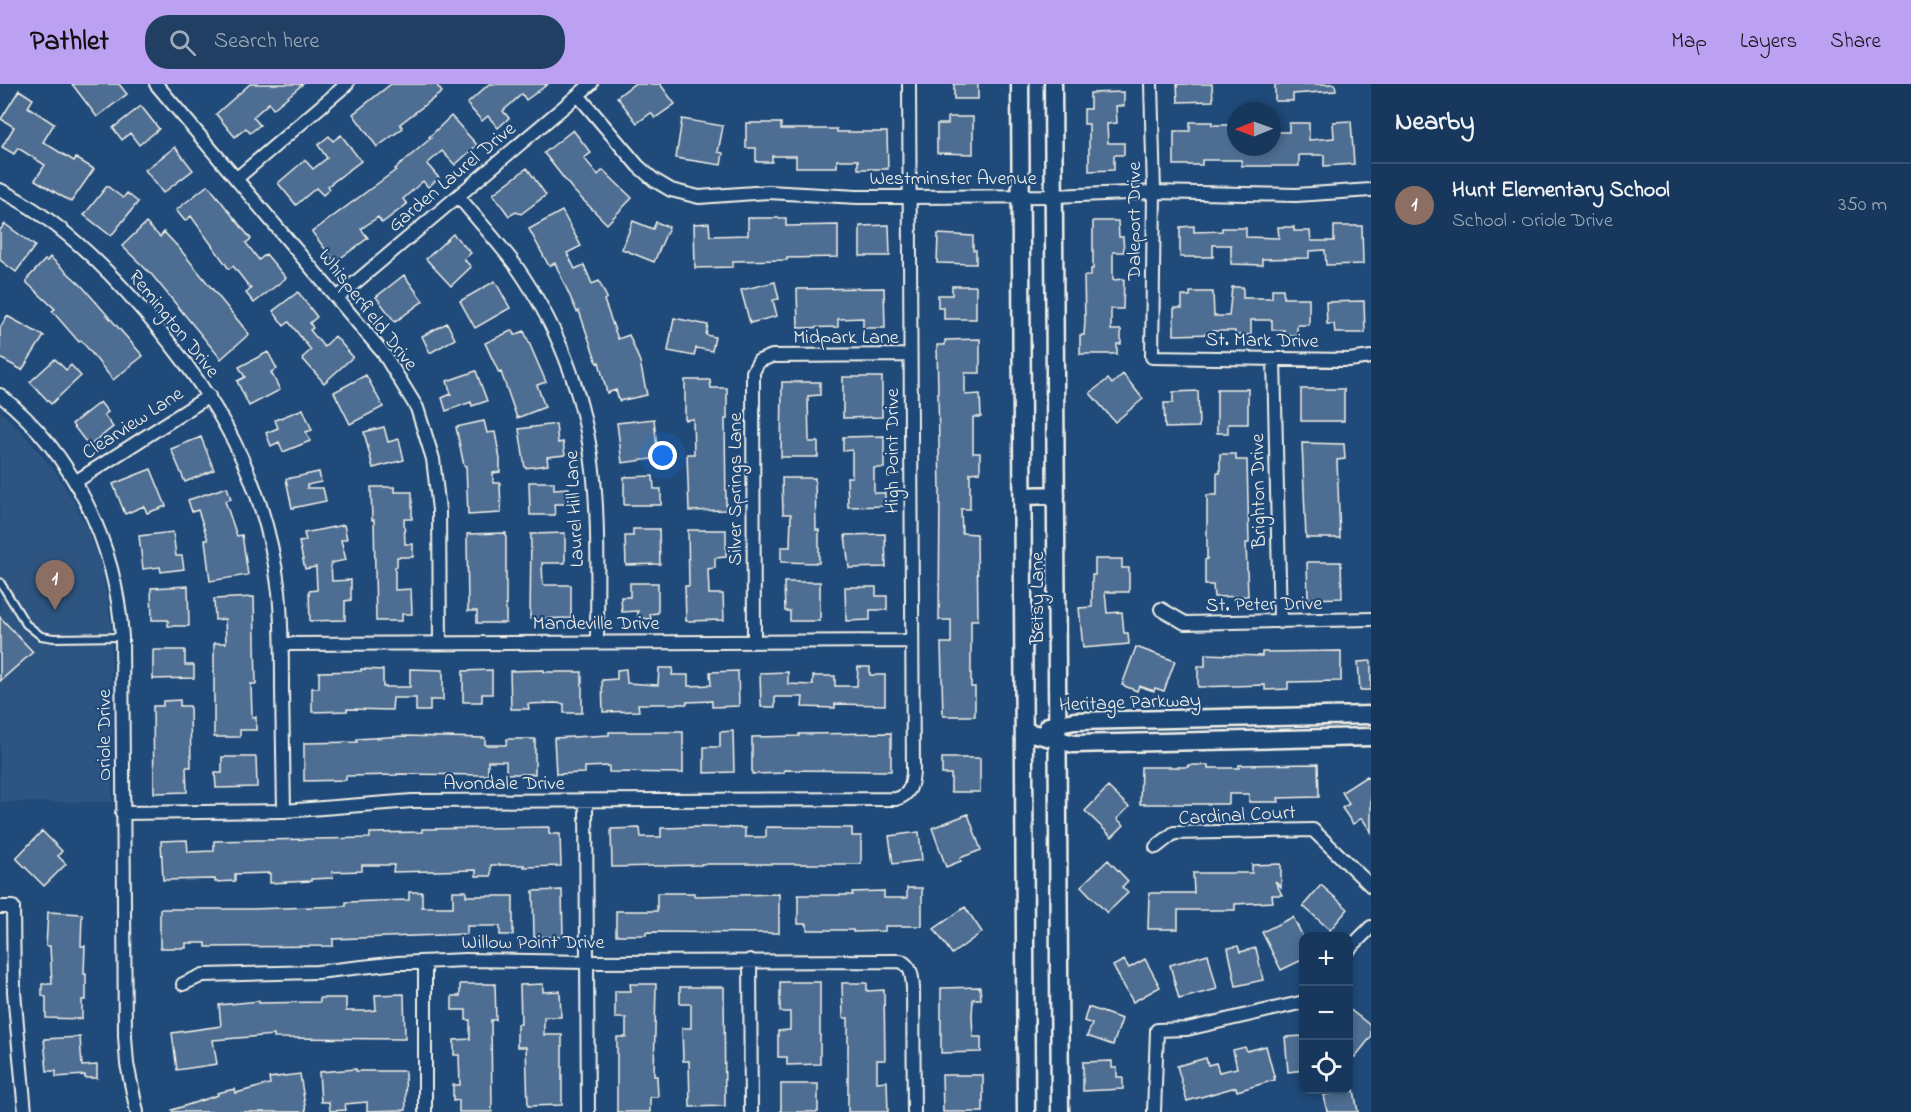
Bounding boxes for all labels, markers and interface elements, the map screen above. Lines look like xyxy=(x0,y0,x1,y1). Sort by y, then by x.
search box xyxy=(145,15,565,69)
text: Pathlet xyxy=(30,22,109,63)
icon: search xyxy=(166,26,199,59)
text: Search here xyxy=(214,26,319,58)
text: Map xyxy=(1671,27,1707,57)
text: Layers xyxy=(1740,27,1797,57)
text: Share xyxy=(1830,27,1881,57)
north arrow xyxy=(1227,102,1281,156)
text: Nearby xyxy=(1395,104,1474,142)
street label: Garden Laurel Drive xyxy=(382,116,523,240)
street label: Daleport Drive xyxy=(1121,162,1150,281)
street label: Westminster Avenue xyxy=(869,165,1037,194)
text: Hunt Elementary School xyxy=(1452,175,1670,207)
text: 1 xyxy=(1411,191,1418,220)
text: 350 m xyxy=(1838,191,1887,220)
text: School · Oriole Drive xyxy=(1452,207,1613,236)
street label: Whisperfield Drive xyxy=(310,243,424,378)
street label: Remington Drive xyxy=(120,264,226,386)
street label: Midpark Lane xyxy=(793,324,899,353)
street label: St. Mark Drive xyxy=(1205,326,1319,357)
street label: Clearview Lane xyxy=(77,380,190,468)
street label: High Point Drive xyxy=(879,388,909,514)
street label: Silver Springs Lane xyxy=(722,413,752,565)
street label: Brighton Drive xyxy=(1244,433,1276,550)
your location xyxy=(648,441,677,470)
street label: Laurel Hill Lane xyxy=(558,450,593,568)
street label: Betsy Lane xyxy=(1024,552,1053,645)
pin: 1 xyxy=(36,560,74,610)
street label: St. Peter Drive xyxy=(1205,590,1323,621)
street label: Mandeville Drive xyxy=(533,610,659,639)
street label: Heritage Parkway xyxy=(1059,687,1202,721)
street label: Oriole Drive xyxy=(91,689,120,781)
street label: Avondale Drive xyxy=(443,770,565,799)
street label: Cardinal Court xyxy=(1178,799,1297,834)
street label: Willow Point Drive xyxy=(461,929,605,958)
map controls xyxy=(1299,932,1353,1094)
button: + xyxy=(1299,932,1353,986)
button: − xyxy=(1299,986,1353,1040)
button: locate xyxy=(1299,1040,1353,1094)

